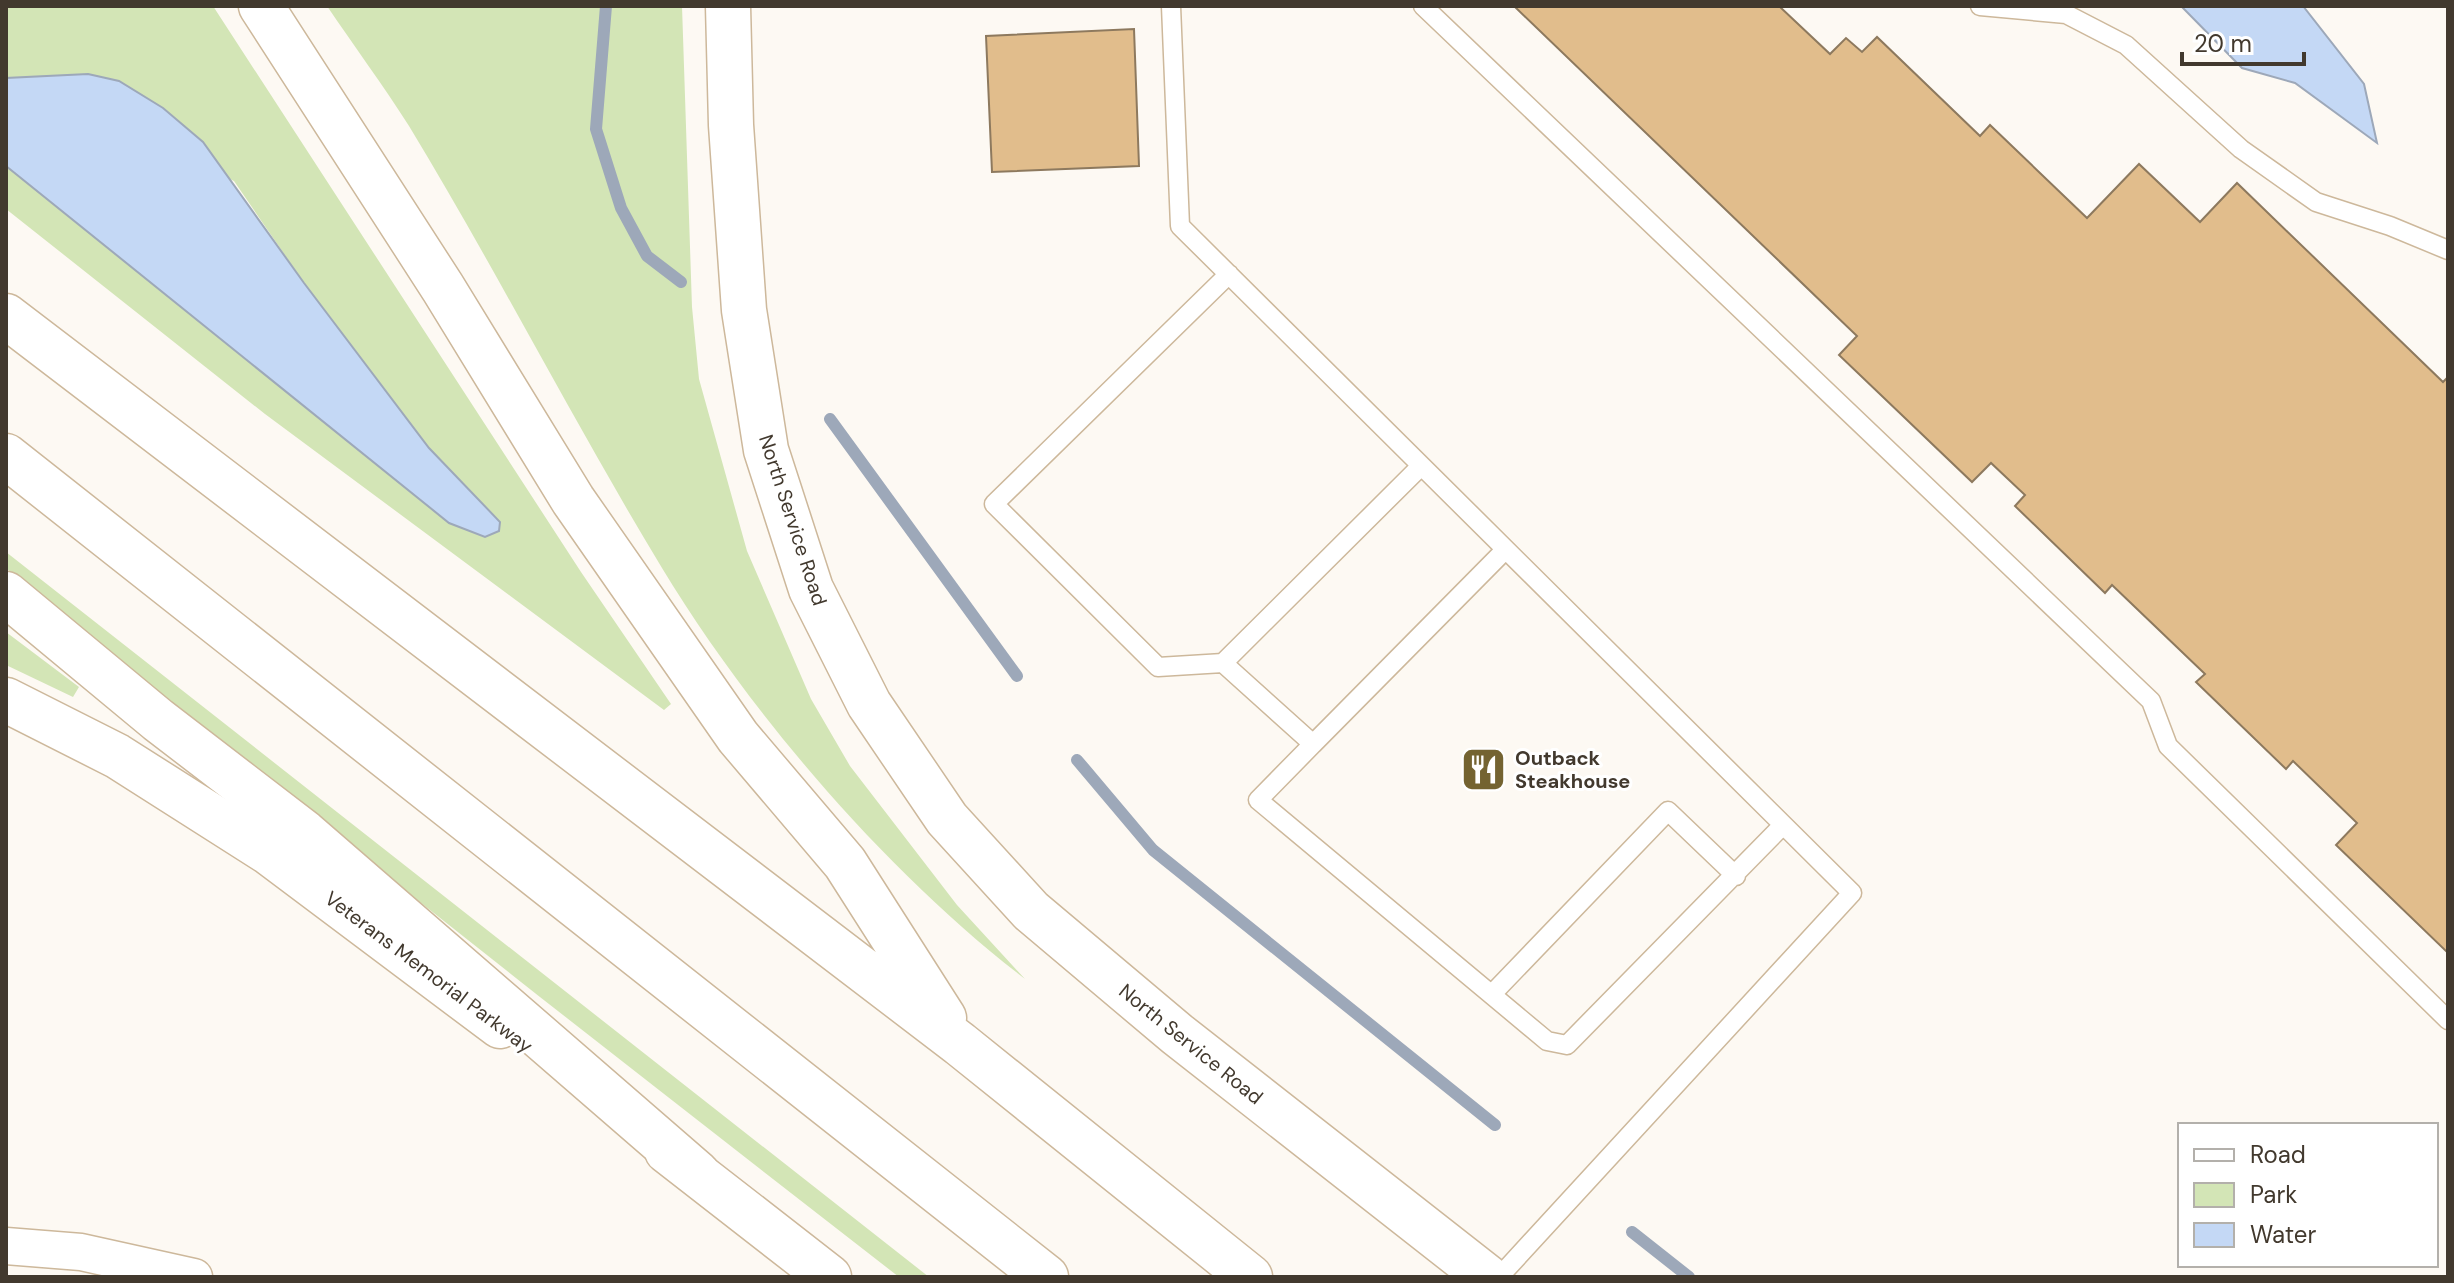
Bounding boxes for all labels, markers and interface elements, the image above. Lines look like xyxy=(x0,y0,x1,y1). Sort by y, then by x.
scale bar xyxy=(2182,16,2304,66)
text: 20 m xyxy=(2194,28,2252,59)
street label: North Service Road xyxy=(753,431,833,609)
restaurant icon: Outback Steakhouse xyxy=(1460,745,1508,793)
place label: Outback Steakhouse xyxy=(1515,745,1630,794)
street label: Veterans Memorial Parkway xyxy=(320,885,538,1059)
street label: North Service Road xyxy=(1114,978,1268,1110)
legend xyxy=(2178,1123,2438,1267)
text: Road xyxy=(2250,1139,2306,1170)
text: Park xyxy=(2250,1179,2297,1210)
text: Water xyxy=(2250,1219,2316,1250)

